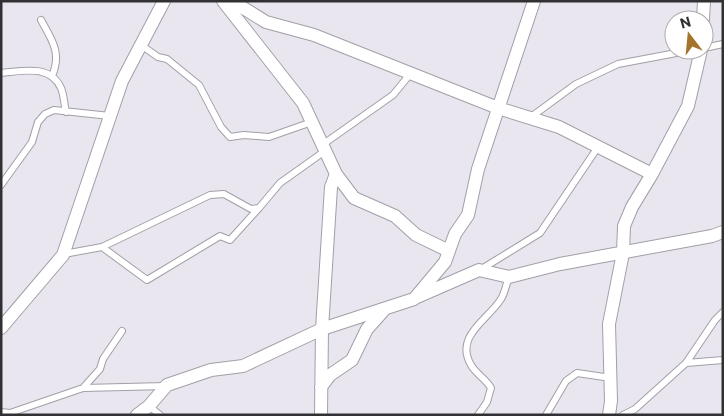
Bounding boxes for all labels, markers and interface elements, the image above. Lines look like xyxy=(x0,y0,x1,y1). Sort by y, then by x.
north arrow xyxy=(664,10,714,60)
text: N xyxy=(678,12,693,32)

